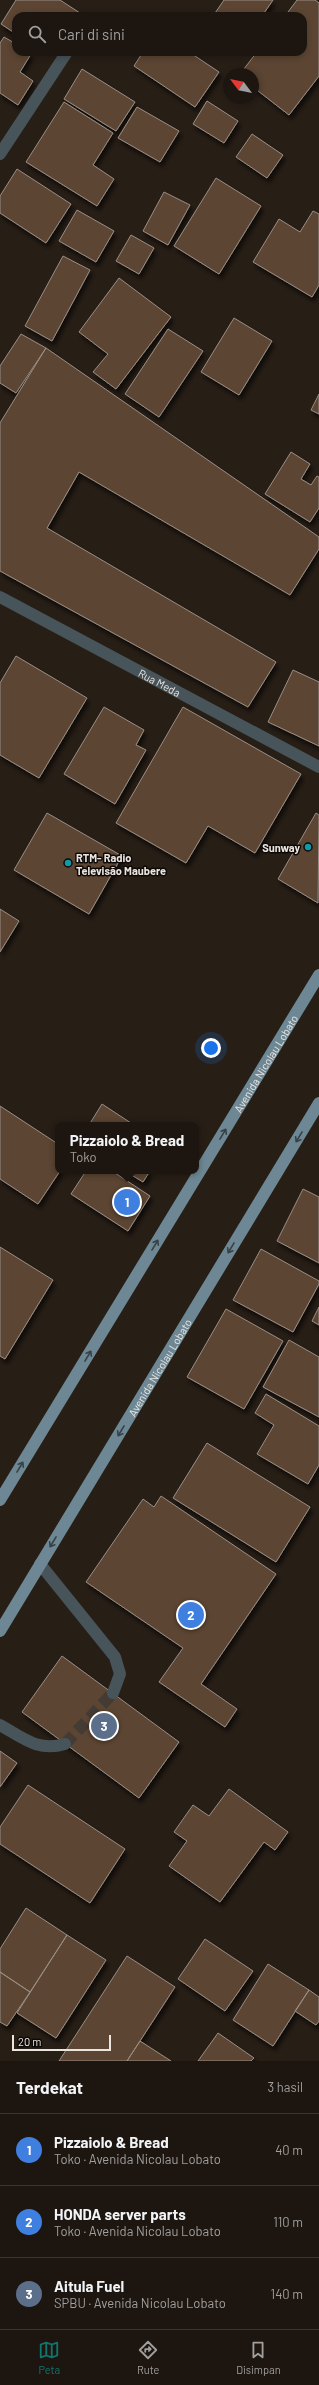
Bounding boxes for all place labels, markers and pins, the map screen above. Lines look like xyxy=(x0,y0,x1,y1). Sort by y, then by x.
place label: Sunway xyxy=(262,841,300,854)
marker: Sunway xyxy=(303,842,313,852)
place label: RTM- Radio Televisão Maubere xyxy=(76,851,166,877)
marker: RTM- Radio Televisão Maubere xyxy=(63,858,73,868)
pin: 1 xyxy=(114,1187,140,1217)
pin: 2 xyxy=(178,1600,204,1630)
pin: 3 xyxy=(91,1711,117,1741)

